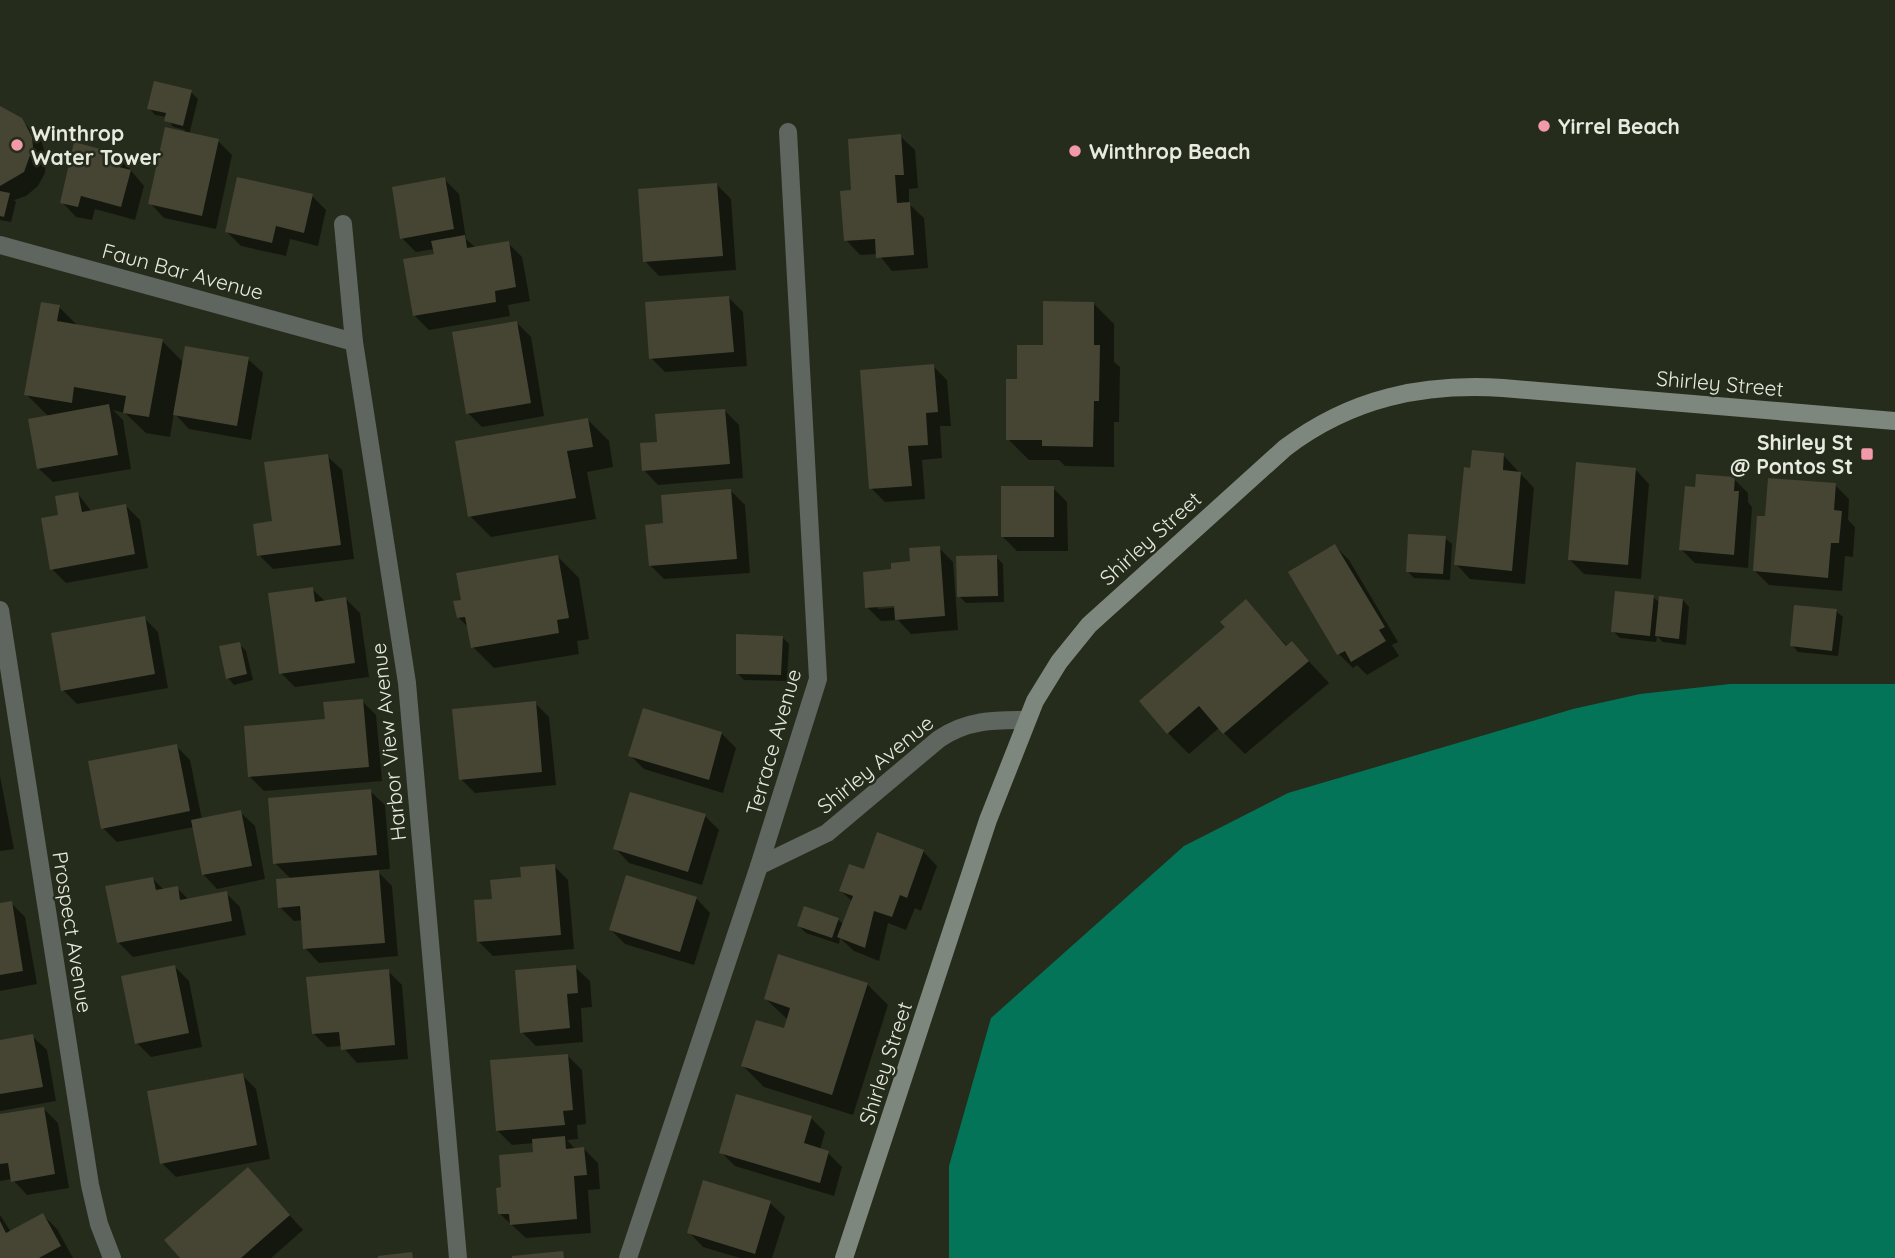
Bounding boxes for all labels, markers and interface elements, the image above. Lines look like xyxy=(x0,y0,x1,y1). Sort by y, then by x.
place label: Yirrel Beach xyxy=(1558,113,1680,139)
marker: Yirrel Beach xyxy=(1536,118,1552,134)
place label: Winthrop Water Tower xyxy=(31,120,161,170)
marker: Winthrop Water Tower xyxy=(9,137,25,153)
place label: Winthrop Beach xyxy=(1089,138,1251,164)
marker: Winthrop Beach xyxy=(1067,143,1083,159)
street label: Faun Bar Avenue xyxy=(100,237,266,305)
street label: Shirley Street xyxy=(1655,364,1785,402)
place label: Shirley St @ Pontos St xyxy=(1730,429,1853,479)
marker: Shirley St @ Pontos St xyxy=(1859,446,1875,462)
street label: Shirley Street xyxy=(1094,486,1206,590)
street label: Harbor View Avenue xyxy=(365,642,411,842)
street label: Terrace Avenue xyxy=(740,666,806,818)
street label: Shirley Avenue xyxy=(812,709,938,819)
street label: Prospect Avenue xyxy=(47,850,99,1014)
street label: Shirley Street xyxy=(853,998,917,1128)

